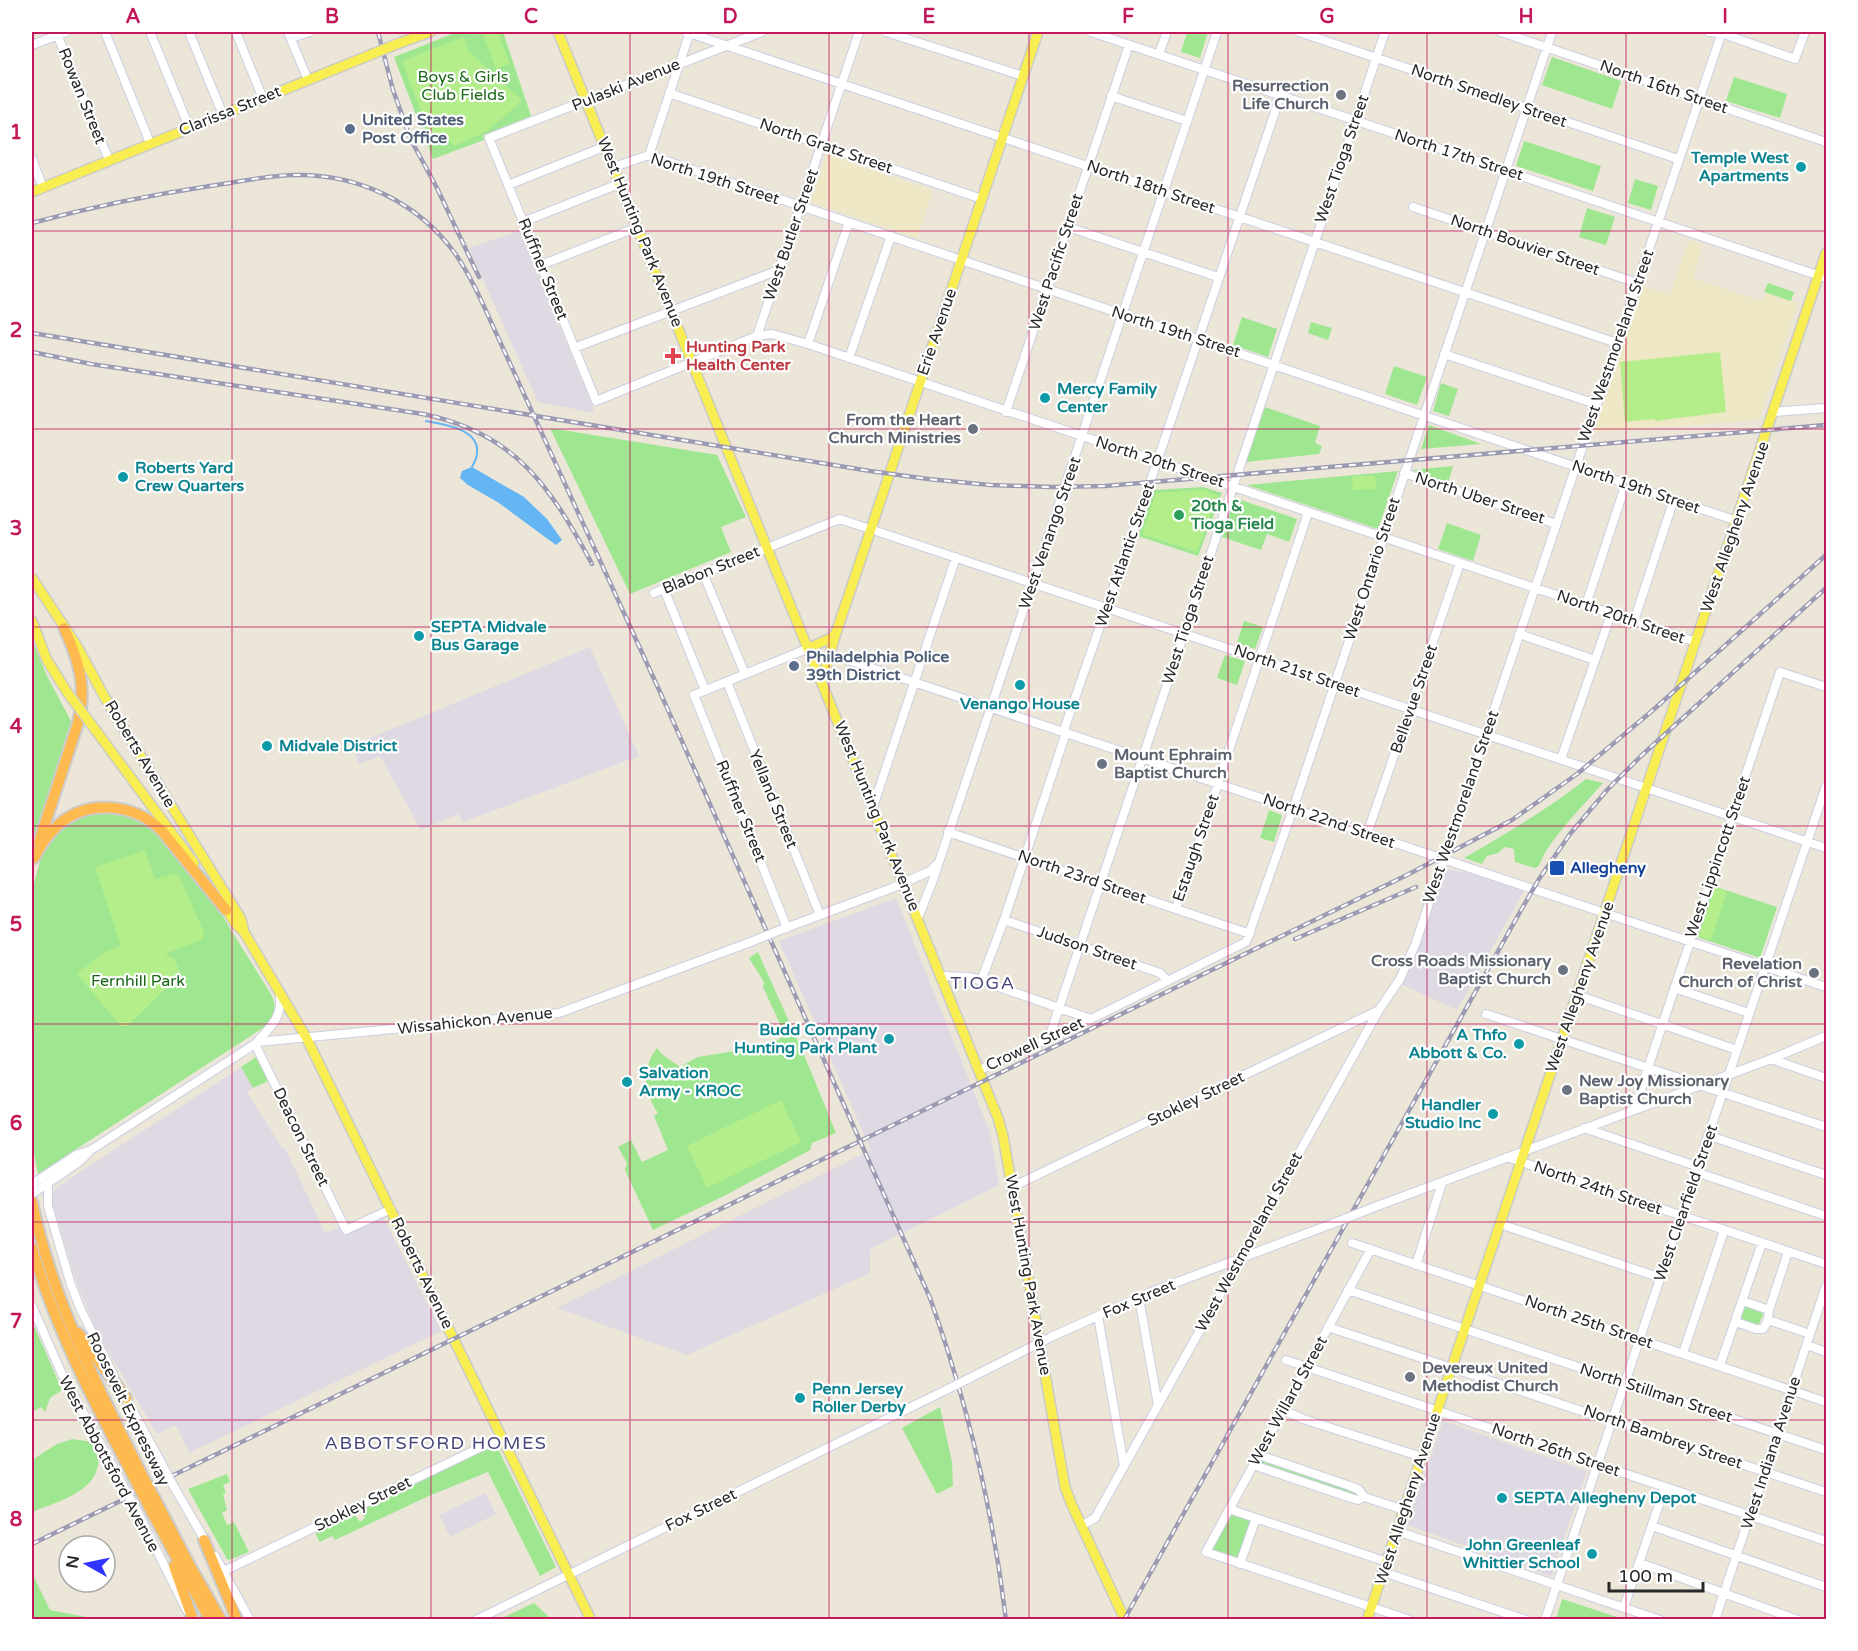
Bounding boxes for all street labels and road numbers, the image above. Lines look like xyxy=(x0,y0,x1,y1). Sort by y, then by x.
street label: Rowan Street xyxy=(54,45,110,147)
street label: Pulaski Avenue xyxy=(569,54,683,116)
street label: North 16th Street xyxy=(1597,56,1731,118)
street label: North Smedley Street xyxy=(1408,60,1570,132)
street label: Clarissa Street xyxy=(176,81,284,141)
street label: West Tioga Street xyxy=(1311,92,1373,226)
street label: North Gratz Street xyxy=(757,114,895,178)
street label: North 17th Street xyxy=(1392,125,1526,185)
street label: West Hunting Park Avenue xyxy=(593,134,687,330)
street label: North 19th Street xyxy=(648,149,782,209)
street label: North 18th Street xyxy=(1084,156,1218,218)
street label: West Butler Street xyxy=(759,166,823,304)
street label: West Pacific Street xyxy=(1024,191,1088,333)
street label: North Bouvier Street xyxy=(1448,210,1602,280)
street label: Ruffner Street xyxy=(513,215,573,323)
street label: West Westmoreland Street xyxy=(1574,247,1658,445)
street label: Erie Avenue xyxy=(913,286,961,378)
street label: North 19th Street xyxy=(1109,302,1243,362)
street label: North 20th Street xyxy=(1093,432,1227,492)
street label: West Allegheny Avenue xyxy=(1696,439,1774,615)
street label: West Venango Street xyxy=(1015,454,1085,612)
street label: North 19th Street xyxy=(1569,456,1703,518)
street label: North Uber Street xyxy=(1412,468,1548,528)
street label: West Atlantic Street xyxy=(1091,480,1159,630)
street label: West Ontario Street xyxy=(1339,495,1405,643)
street label: Blabon Street xyxy=(659,541,763,599)
street label: West Tioga Street xyxy=(1158,553,1218,687)
street label: North 20th Street xyxy=(1554,586,1688,648)
street label: North 21st Street xyxy=(1231,640,1363,702)
street label: Bellevue Street xyxy=(1386,642,1442,756)
street label: Roberts Avenue xyxy=(100,697,180,811)
street label: West Westmoreland Street xyxy=(1419,708,1503,906)
street label: West Hunting Park Avenue xyxy=(830,718,924,914)
street label: Yelland Street xyxy=(744,747,802,851)
street label: Ruffner Street xyxy=(711,757,771,865)
street label: West Lippincott Street xyxy=(1681,773,1755,941)
street label: North 22nd Street xyxy=(1260,789,1398,853)
street label: Estaugh Street xyxy=(1168,792,1224,904)
street label: North 23rd Street xyxy=(1015,846,1149,908)
street label: West Allegheny Avenue xyxy=(1541,899,1619,1075)
street label: Judson Street xyxy=(1034,922,1140,974)
street label: Wissahickon Avenue xyxy=(396,1003,554,1039)
street label: Crowell Street xyxy=(983,1013,1087,1075)
street label: Stokley Street xyxy=(1144,1067,1248,1131)
street label: Deacon Street xyxy=(268,1084,334,1190)
street label: West Clearfield Street xyxy=(1650,1122,1722,1284)
street label: West Westmoreland Street xyxy=(1191,1149,1307,1335)
street label: North 24th Street xyxy=(1531,1157,1665,1219)
street label: West Hunting Park Avenue xyxy=(1001,1173,1055,1377)
street label: Roberts Avenue xyxy=(386,1214,458,1332)
street label: Fox Street xyxy=(1100,1275,1178,1323)
street label: North 25th Street xyxy=(1522,1291,1656,1353)
street label: Roosevelt Expressway xyxy=(82,1329,174,1489)
street label: West Willard Street xyxy=(1244,1333,1332,1469)
street label: North Stillman Street xyxy=(1577,1359,1735,1427)
street label: West Abbottsford Avenue xyxy=(54,1372,164,1556)
street label: West Indiana Avenue xyxy=(1737,1374,1805,1532)
street label: North Bambrey Street xyxy=(1581,1400,1745,1474)
street label: West Allegheny Avenue xyxy=(1371,1410,1445,1588)
street label: North 26th Street xyxy=(1489,1419,1623,1481)
street label: Stokley Street xyxy=(311,1472,415,1536)
street label: Fox Street xyxy=(662,1484,740,1536)

